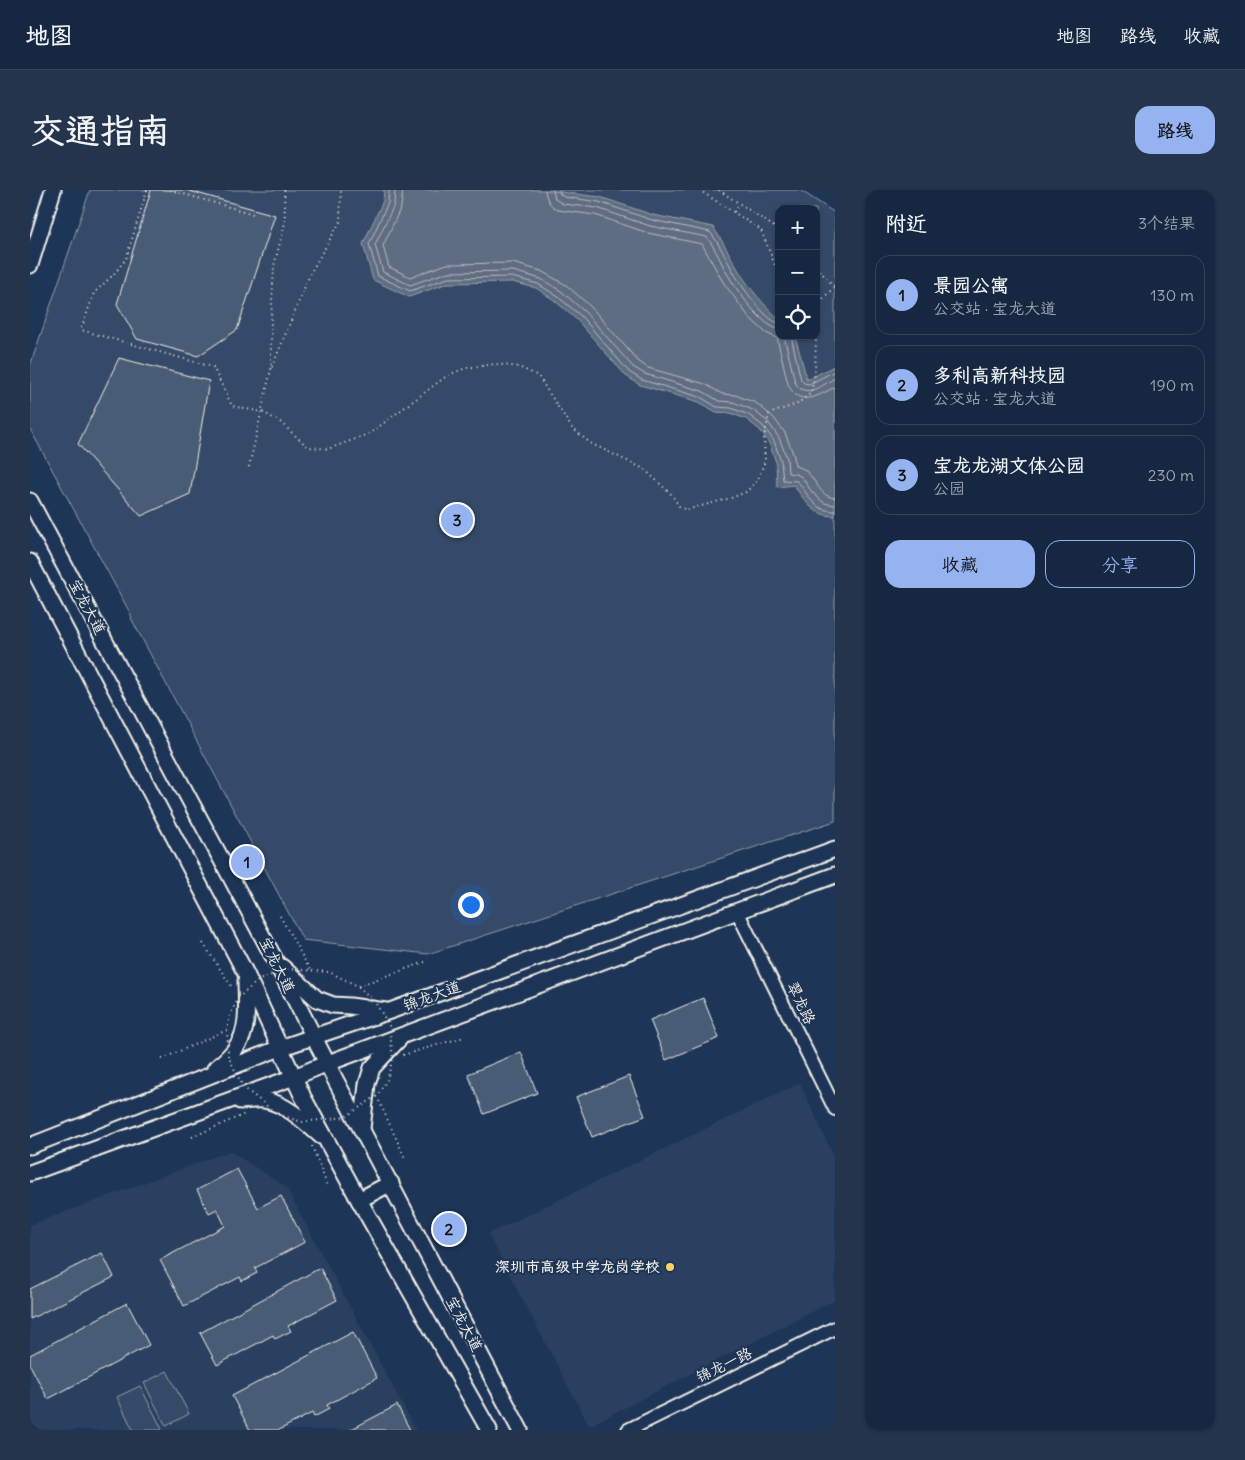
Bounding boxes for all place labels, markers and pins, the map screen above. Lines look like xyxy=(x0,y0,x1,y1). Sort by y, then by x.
pin: 3 xyxy=(441,501,473,539)
pin: 1 xyxy=(231,843,263,881)
pin: 2 xyxy=(433,1210,465,1248)
place label: 深圳市高级中学龙岗学校 xyxy=(495,1257,660,1276)
marker: 深圳市高级中学龙岗学校 xyxy=(664,1261,676,1273)

